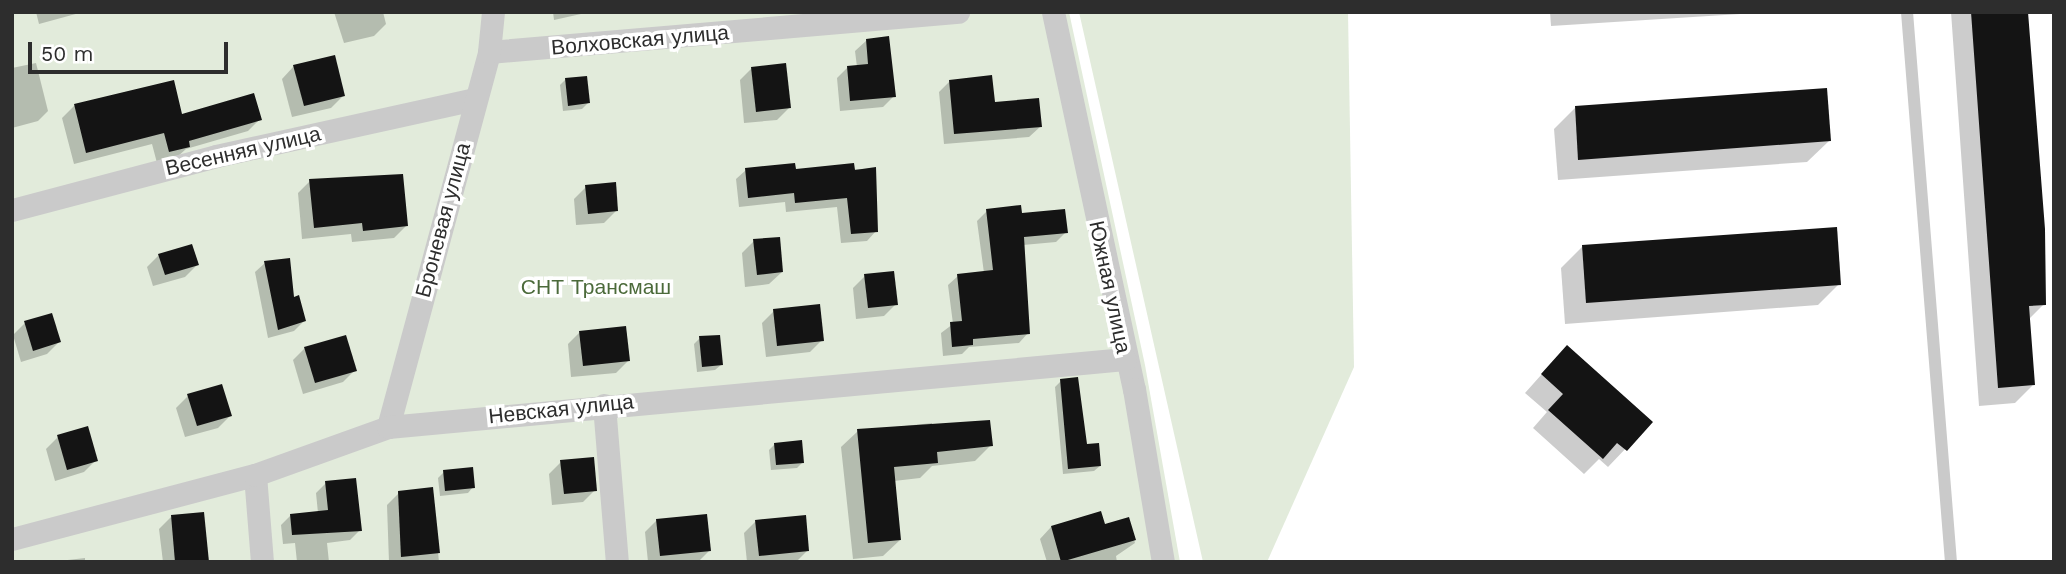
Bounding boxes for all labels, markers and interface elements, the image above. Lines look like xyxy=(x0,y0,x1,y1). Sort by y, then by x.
street label: Волховская улица xyxy=(550,20,730,60)
scale bar xyxy=(32,28,231,72)
text: 50 m xyxy=(41,41,93,66)
street label: Весенняя улица xyxy=(163,121,323,181)
street label: Броневая улица xyxy=(410,140,476,300)
street label: Южная улица xyxy=(1084,218,1136,356)
park label: СНТ Трансмаш xyxy=(521,274,671,300)
street label: Невская улица xyxy=(487,389,635,429)

